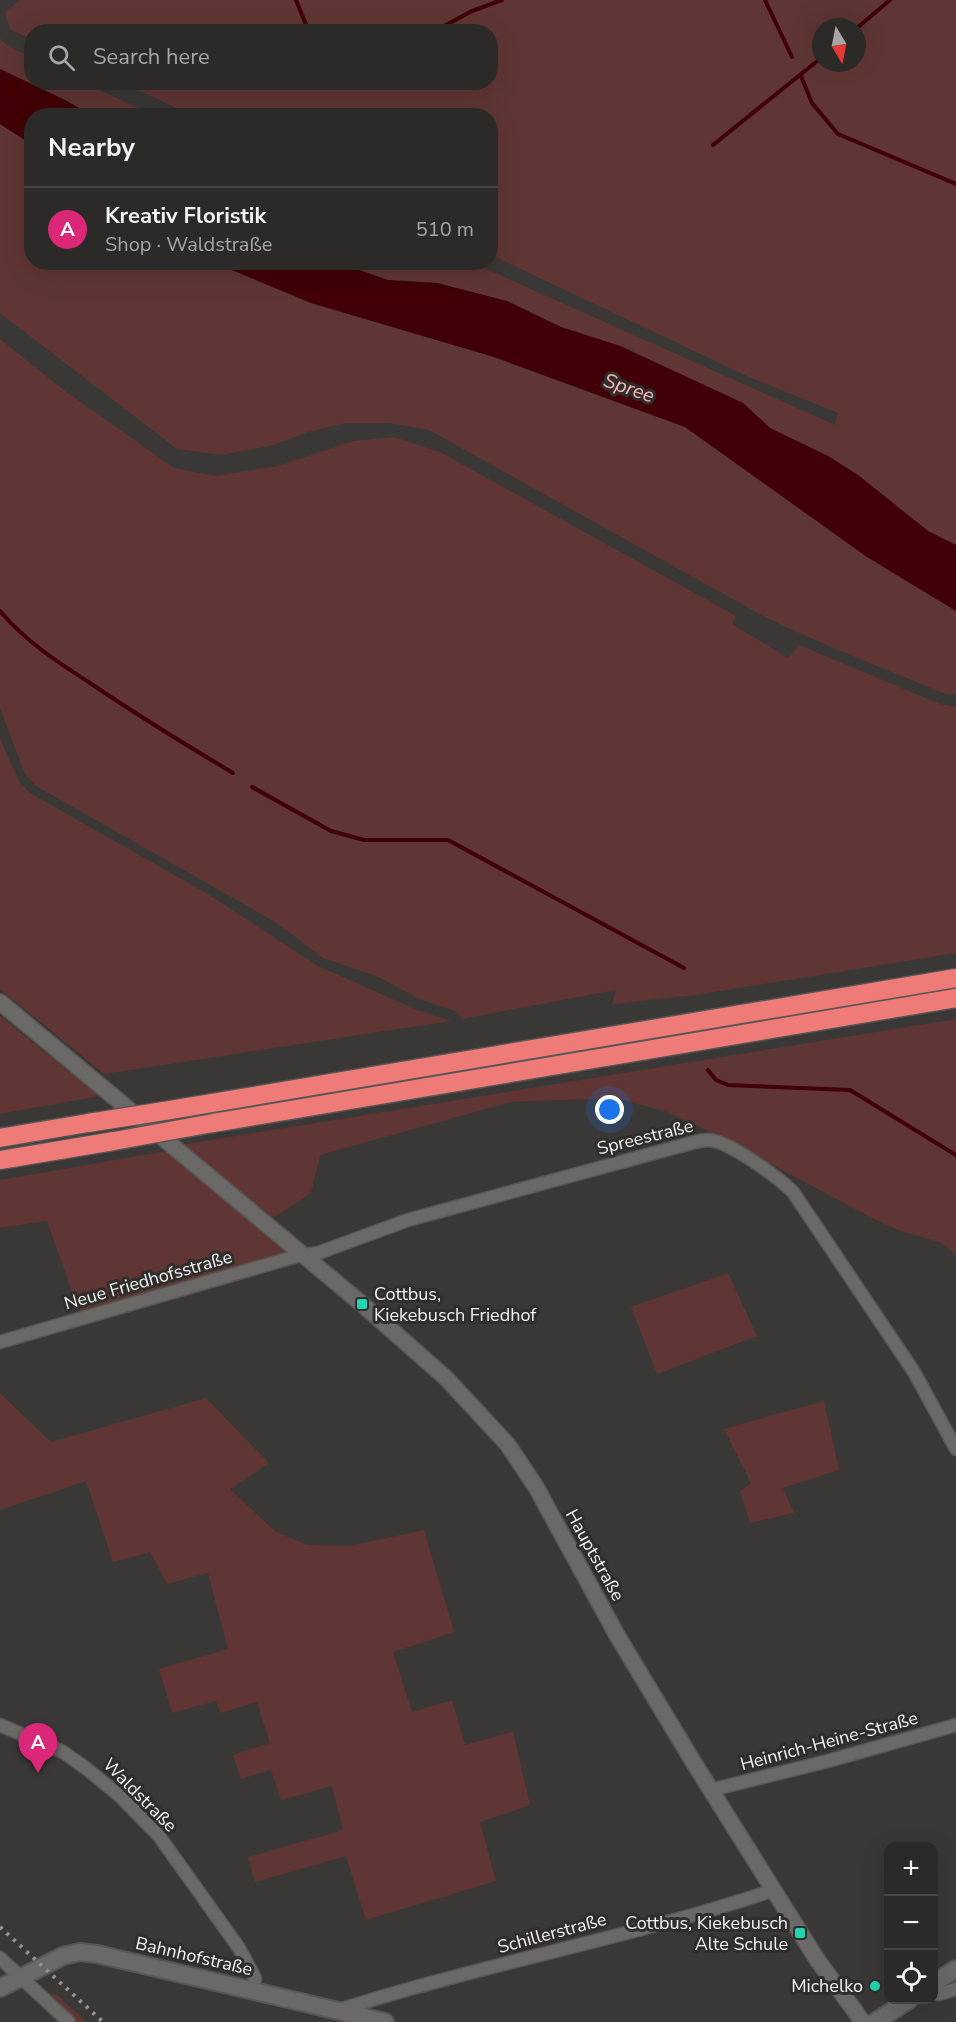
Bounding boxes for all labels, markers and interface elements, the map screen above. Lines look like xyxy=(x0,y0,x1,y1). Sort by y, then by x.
north arrow xyxy=(812,18,866,72)
search box xyxy=(24,24,498,90)
icon: search xyxy=(45,41,78,74)
text: Search here xyxy=(93,42,210,72)
text: Nearby xyxy=(48,130,135,165)
text: Kreativ Floristik xyxy=(105,201,266,231)
text: A xyxy=(60,216,75,243)
text: 510 m xyxy=(416,216,474,243)
text: Shop · Waldstraße xyxy=(105,231,272,258)
water label: Spree xyxy=(600,367,658,409)
your location xyxy=(595,1095,624,1124)
street label: Spreestraße xyxy=(594,1113,696,1161)
street label: Neue Friedhofsstraße xyxy=(61,1245,235,1315)
place label: Cottbus, Kiekebusch Friedhof xyxy=(374,1282,537,1327)
marker: Cottbus, Kiekebusch Friedhof xyxy=(355,1297,369,1311)
street label: Hauptstraße xyxy=(560,1505,630,1605)
street label: Heinrich-Heine-Straße xyxy=(737,1706,921,1776)
pin: A xyxy=(18,1724,57,1773)
street label: Waldstraße xyxy=(98,1753,182,1837)
map controls xyxy=(884,1842,938,2004)
button: + xyxy=(884,1842,938,1896)
button: − xyxy=(884,1896,938,1950)
street label: Schillerstraße xyxy=(495,1907,609,1959)
place label: Cottbus, Kiekebusch Alte Schule xyxy=(625,1911,788,1956)
marker: Cottbus, Kiekebusch Alte Schule xyxy=(793,1926,807,1940)
street label: Bahnhofstraße xyxy=(133,1931,255,1981)
button: locate xyxy=(884,1950,938,2004)
place label: Michelko xyxy=(791,1974,863,1998)
marker: Michelko xyxy=(868,1979,882,1993)

